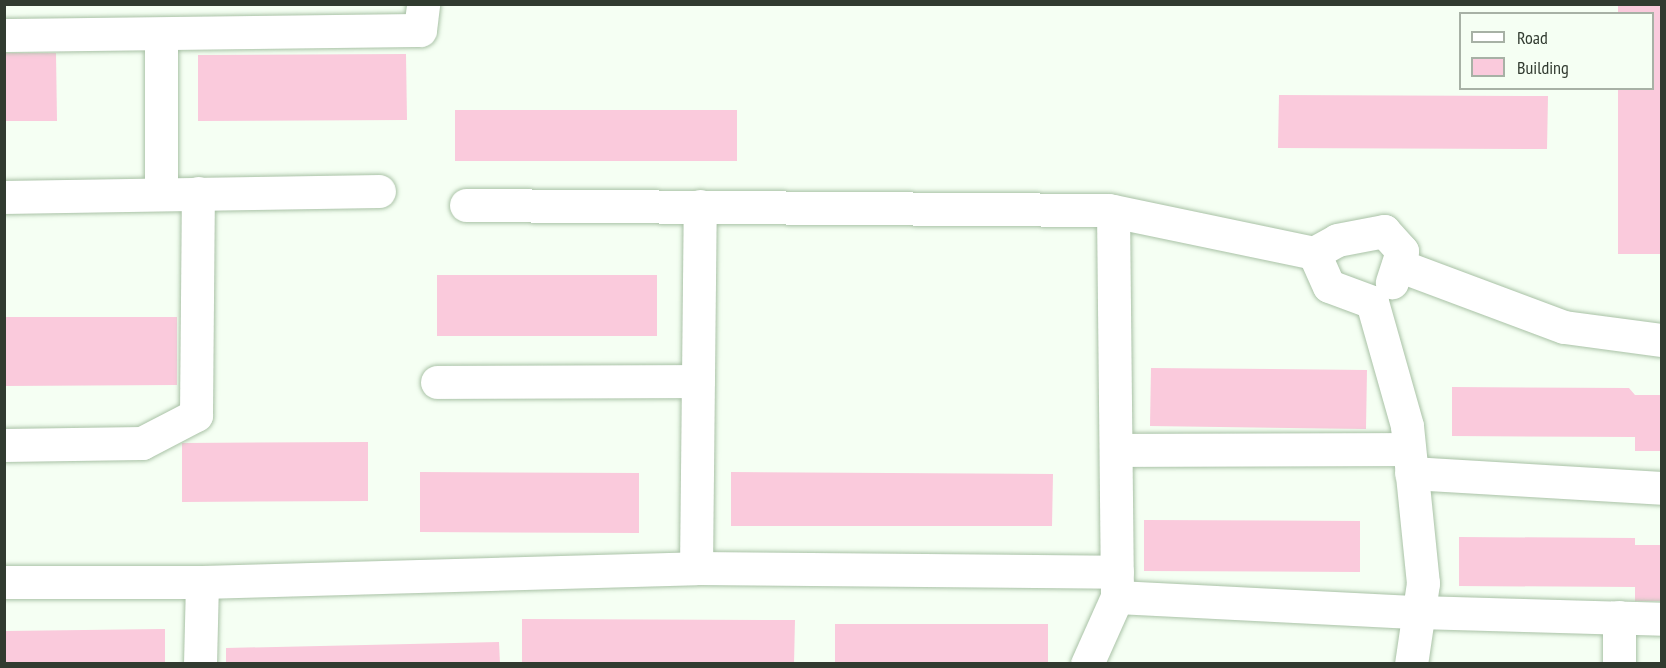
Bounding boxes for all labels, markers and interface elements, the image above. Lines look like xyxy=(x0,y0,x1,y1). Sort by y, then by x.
legend xyxy=(1459,12,1654,90)
text: Road xyxy=(1517,26,1548,49)
text: Building xyxy=(1517,56,1569,79)

